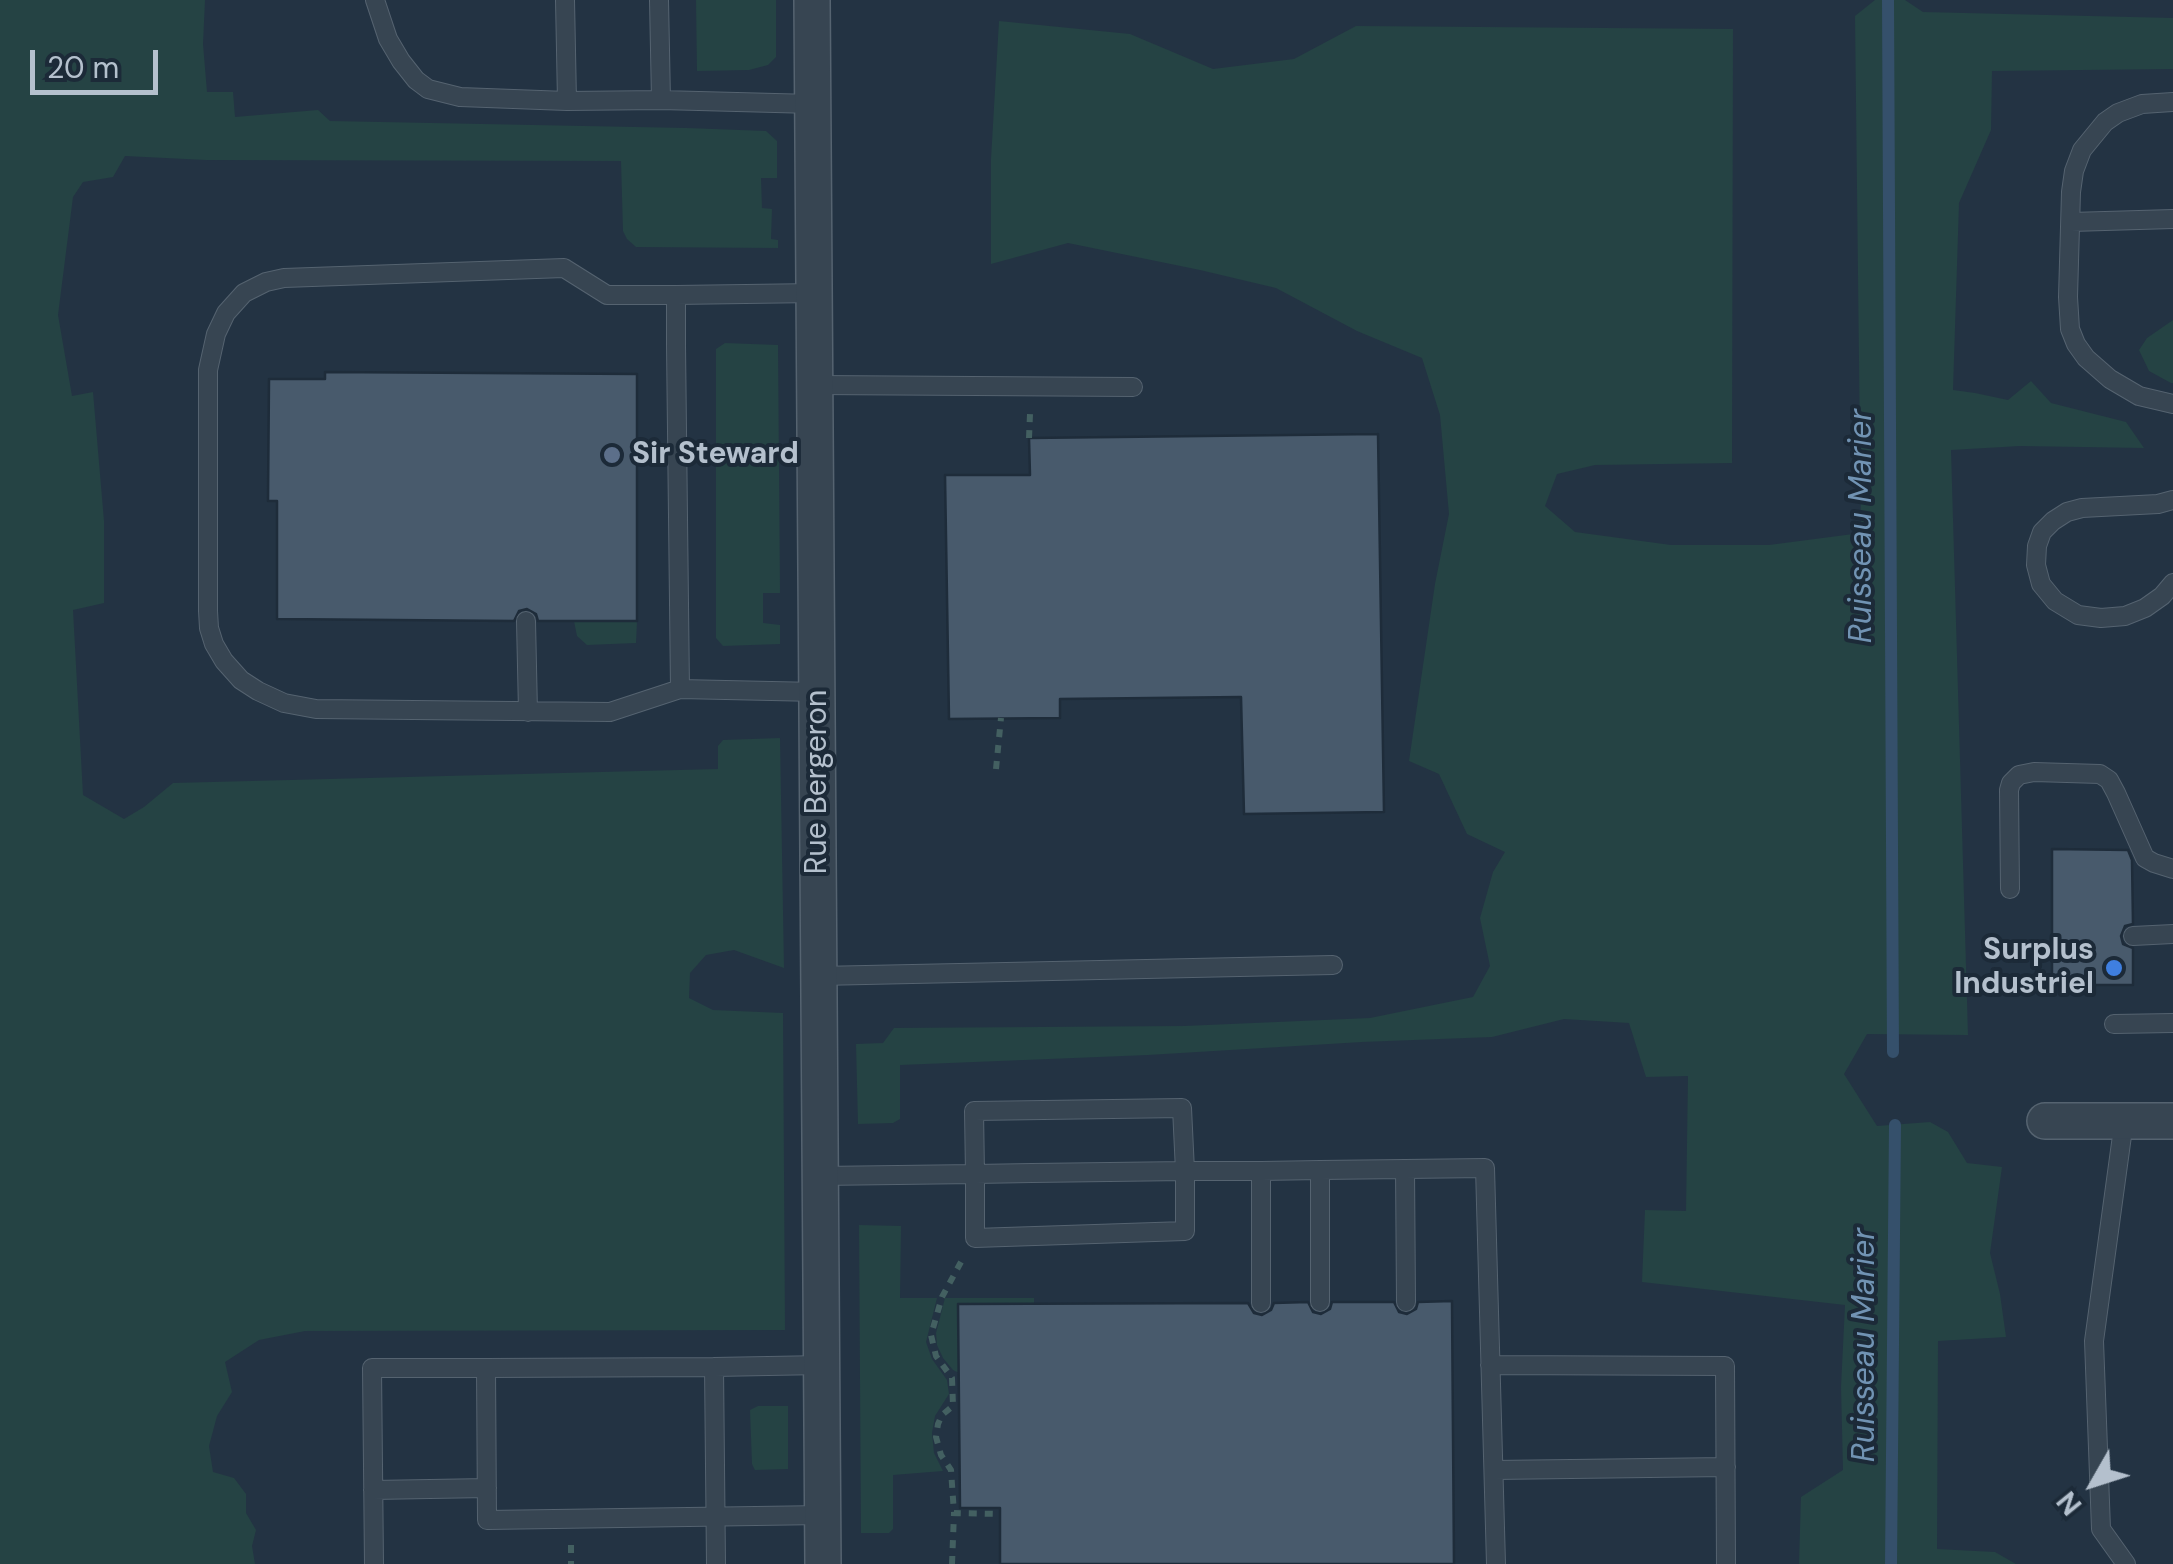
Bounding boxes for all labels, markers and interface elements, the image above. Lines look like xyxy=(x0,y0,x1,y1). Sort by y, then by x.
scale bar xyxy=(35,30,162,92)
text: 20 m xyxy=(47,48,119,87)
water label: Ruisseau Marier xyxy=(1844,409,1882,643)
place label: Sir Steward xyxy=(632,437,799,473)
marker: Sir Steward xyxy=(601,444,623,466)
street label: Rue Bergeron xyxy=(800,690,836,874)
place label: Surplus Industriel xyxy=(1954,933,2094,1004)
marker: Surplus Industriel xyxy=(2103,957,2125,979)
water label: Ruisseau Marier xyxy=(1847,1228,1885,1462)
north arrow xyxy=(2043,1434,2143,1534)
text: N xyxy=(2048,1484,2090,1523)

